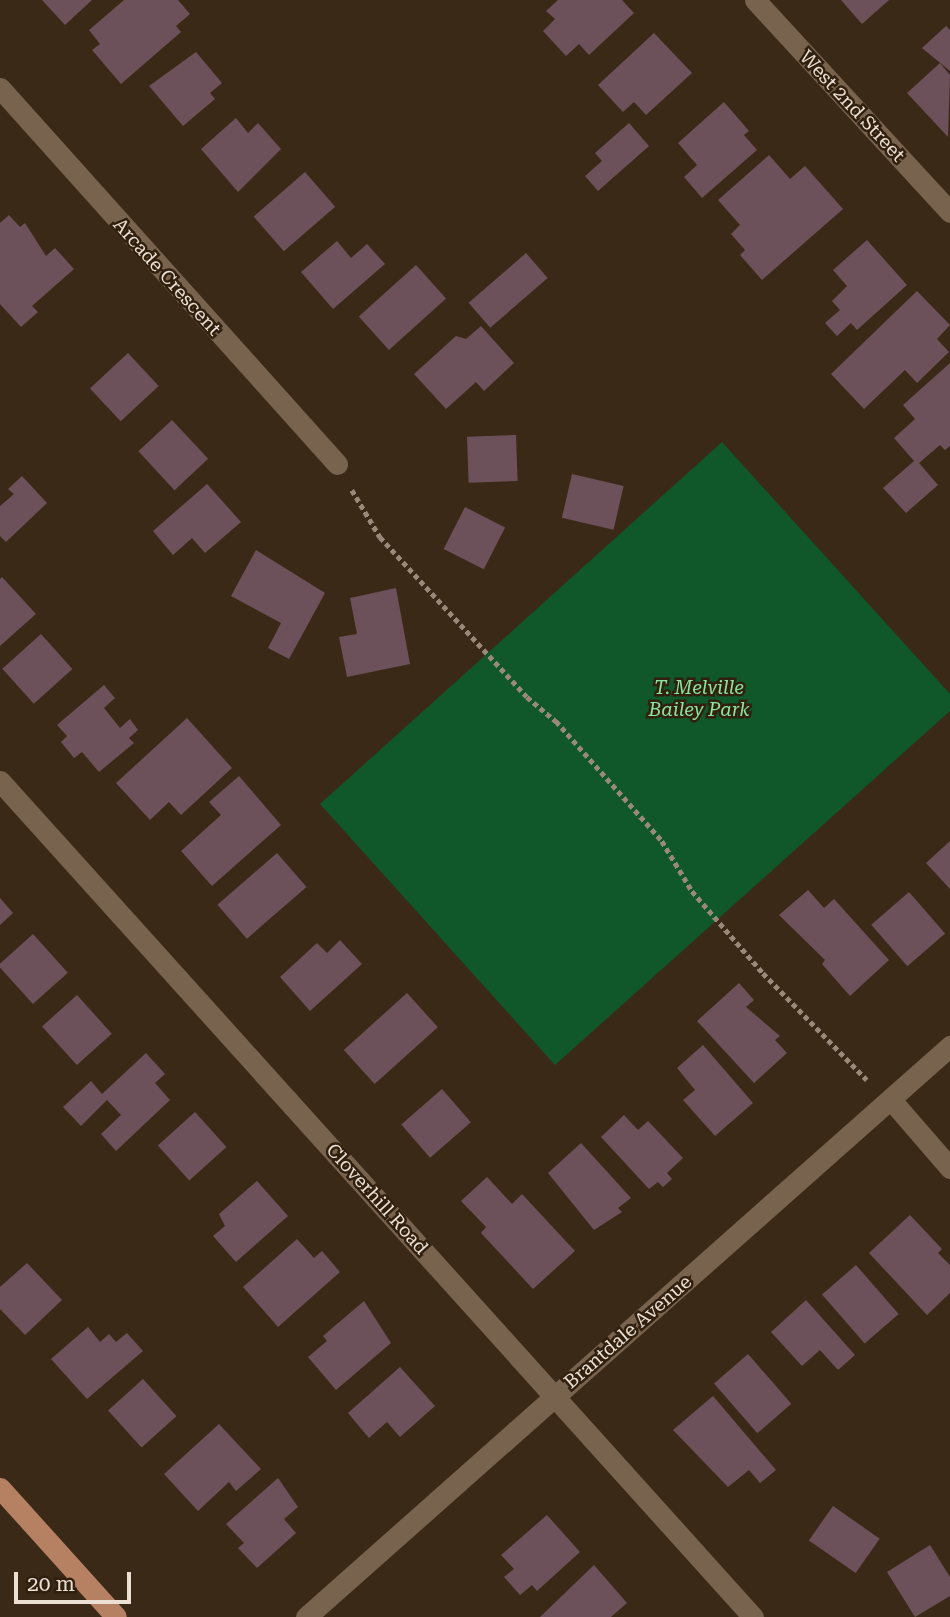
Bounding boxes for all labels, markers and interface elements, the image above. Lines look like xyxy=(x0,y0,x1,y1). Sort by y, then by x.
street label: West 2nd Street xyxy=(794,45,910,167)
street label: Arcade Crescent xyxy=(108,214,226,340)
park label: T. Melville Bailey Park xyxy=(648,677,750,721)
street label: Cloverhill Road xyxy=(321,1139,433,1259)
street label: Brantdale Avenue xyxy=(560,1270,696,1394)
scale bar xyxy=(18,1558,135,1602)
text: 20 m xyxy=(27,1572,75,1596)

